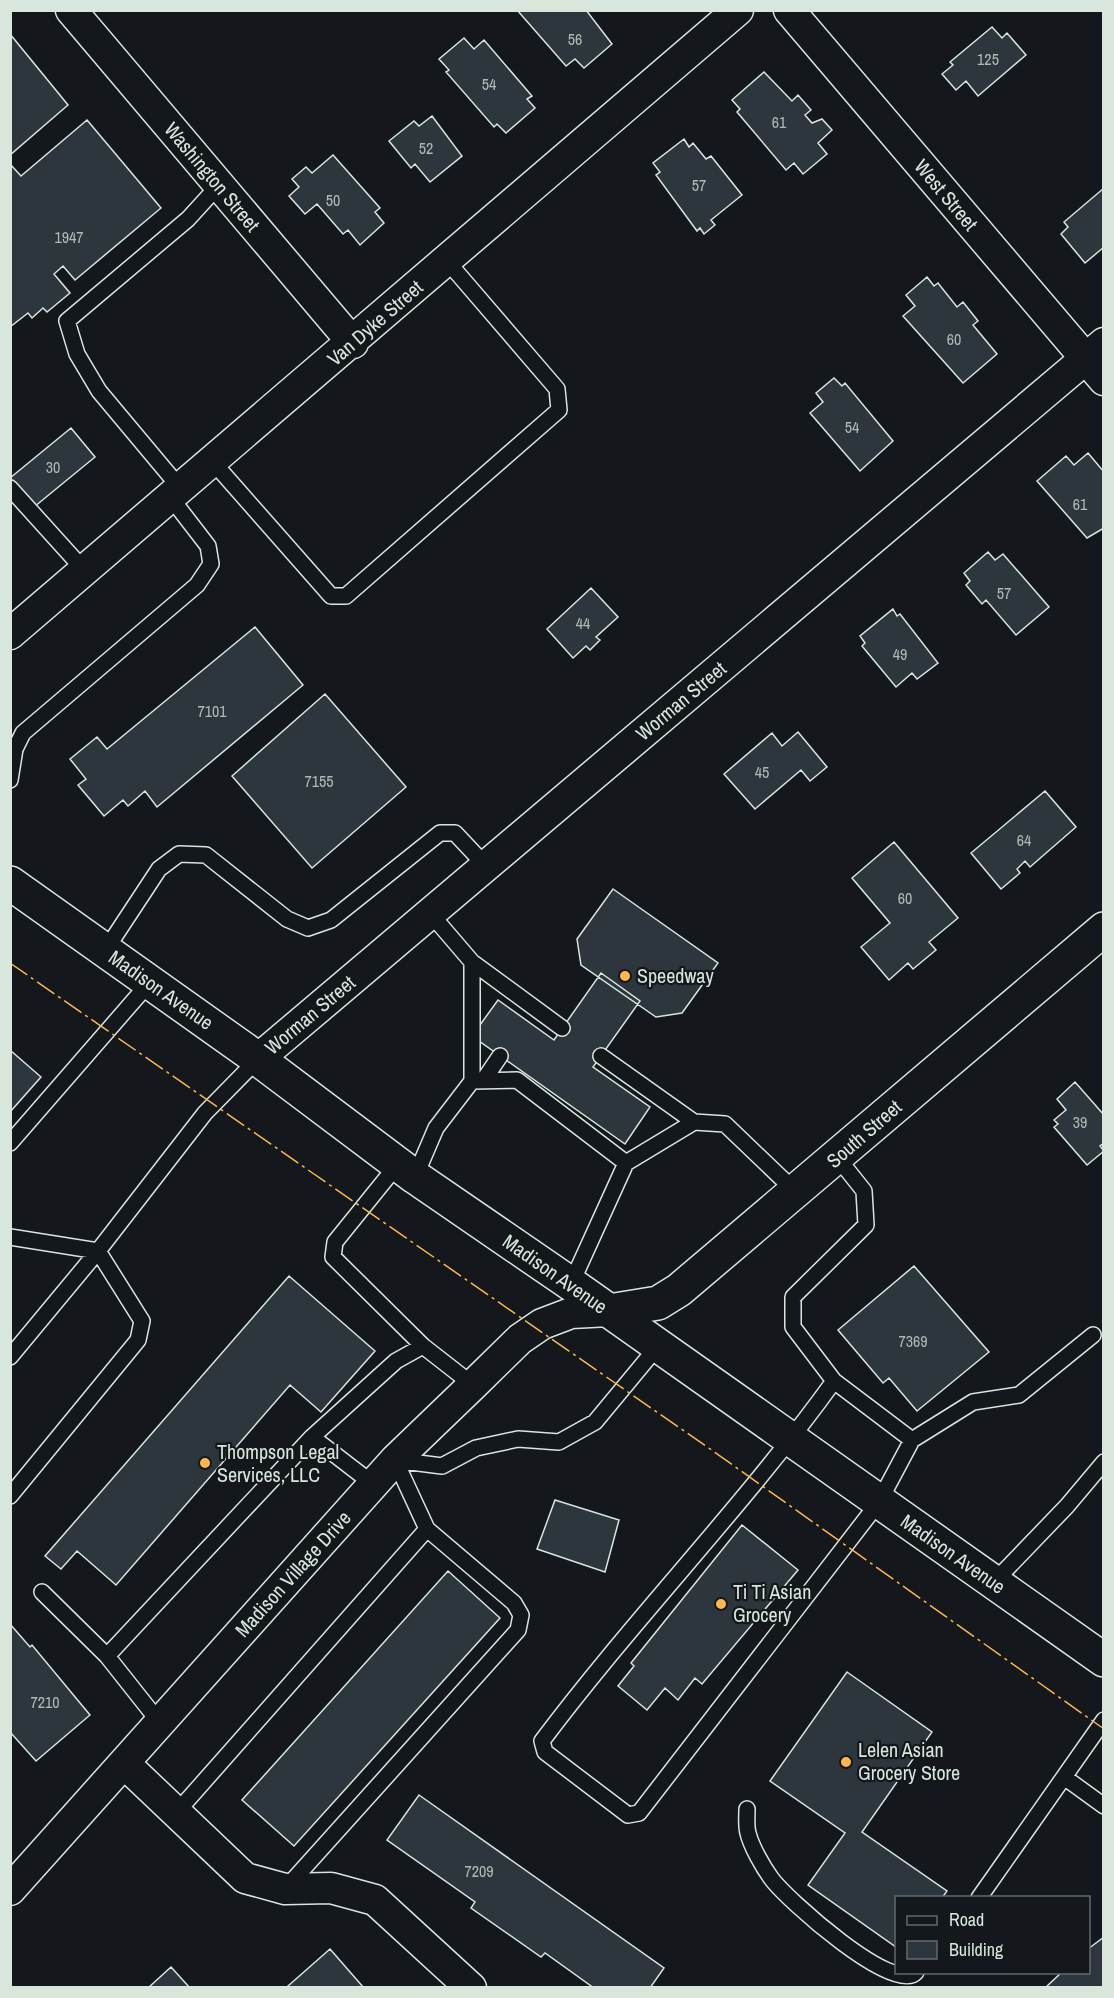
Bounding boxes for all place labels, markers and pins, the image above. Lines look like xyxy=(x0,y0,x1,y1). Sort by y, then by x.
place label: Speedway xyxy=(637,962,714,989)
marker: Speedway xyxy=(618,969,632,983)
place label: Thompson Legal Services, LLC xyxy=(217,1438,339,1488)
marker: Thompson Legal Services, LLC xyxy=(198,1456,212,1470)
place label: Ti Ti Asian Grocery xyxy=(733,1578,811,1628)
marker: Ti Ti Asian Grocery xyxy=(714,1597,728,1611)
place label: Lelen Asian Grocery Store xyxy=(858,1736,960,1786)
marker: Lelen Asian Grocery Store xyxy=(839,1755,853,1769)

